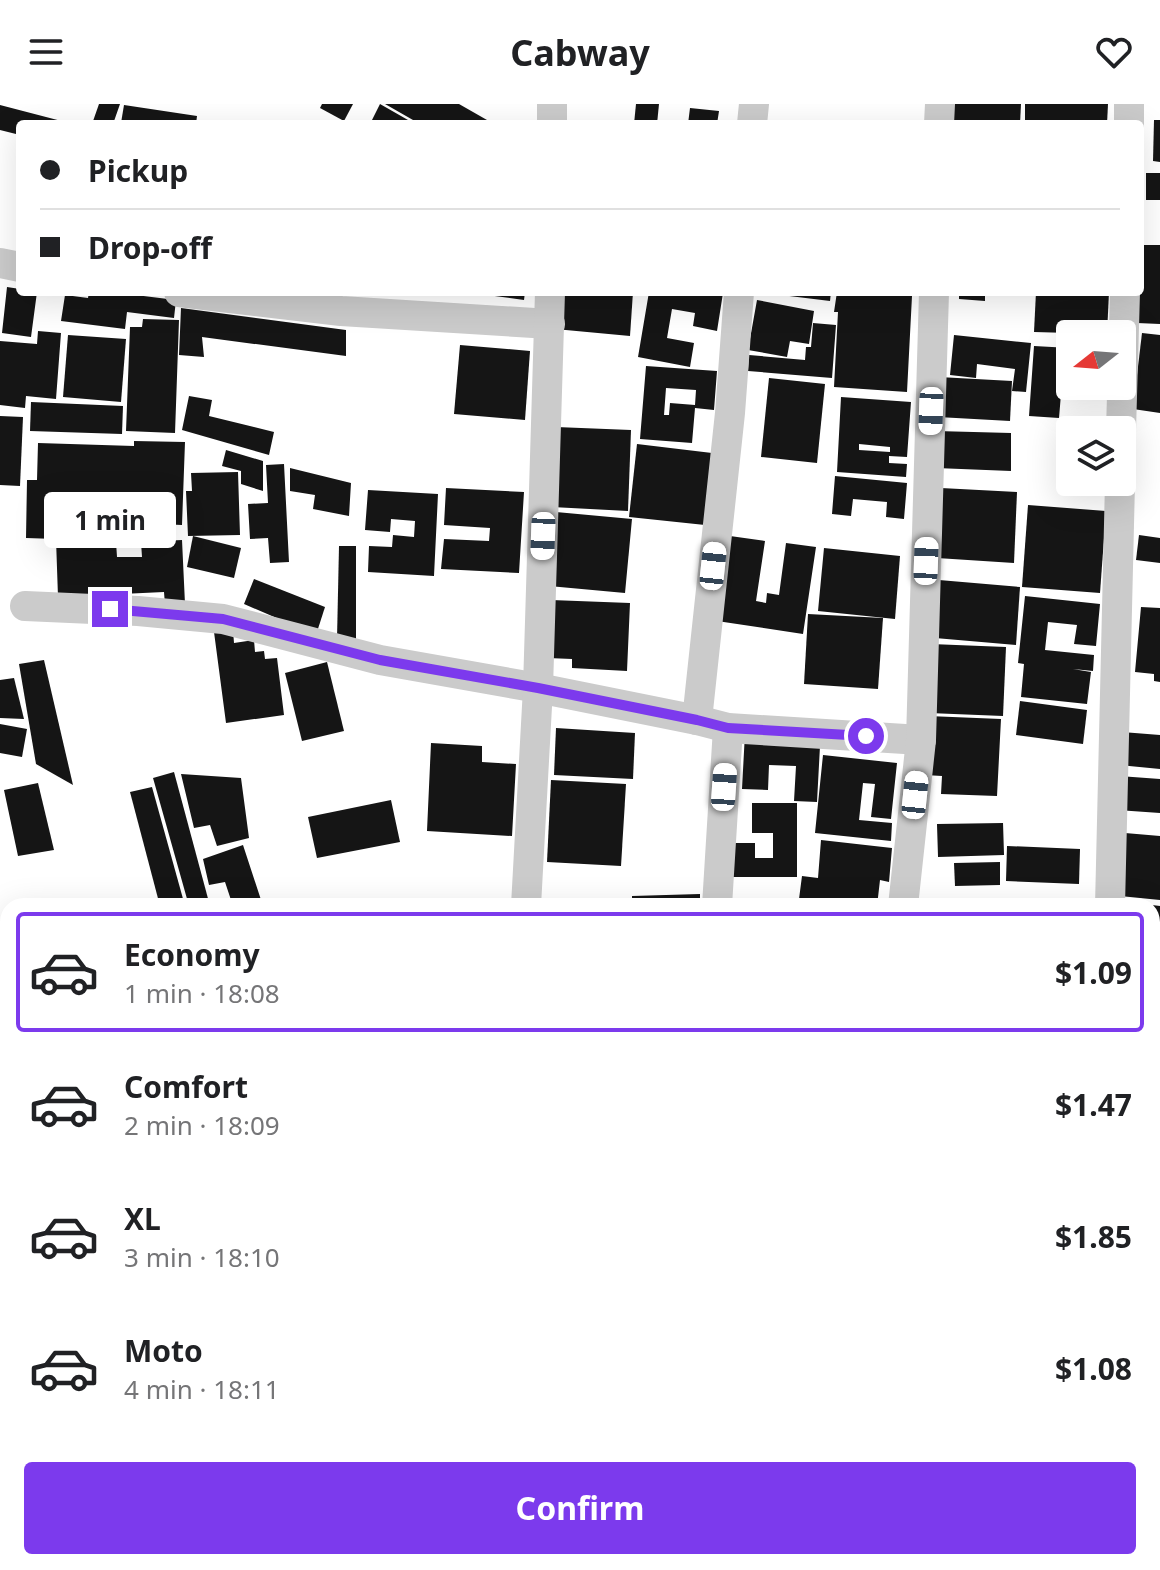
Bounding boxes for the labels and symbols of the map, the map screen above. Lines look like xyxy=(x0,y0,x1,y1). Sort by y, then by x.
north arrow xyxy=(1056,320,1136,400)
car xyxy=(918,387,944,435)
callout: 1 min xyxy=(44,493,176,549)
car xyxy=(530,512,556,560)
car xyxy=(913,537,939,585)
car xyxy=(699,541,727,591)
route end xyxy=(92,591,128,627)
route start xyxy=(848,718,884,754)
car xyxy=(710,762,738,812)
car xyxy=(901,770,929,820)

